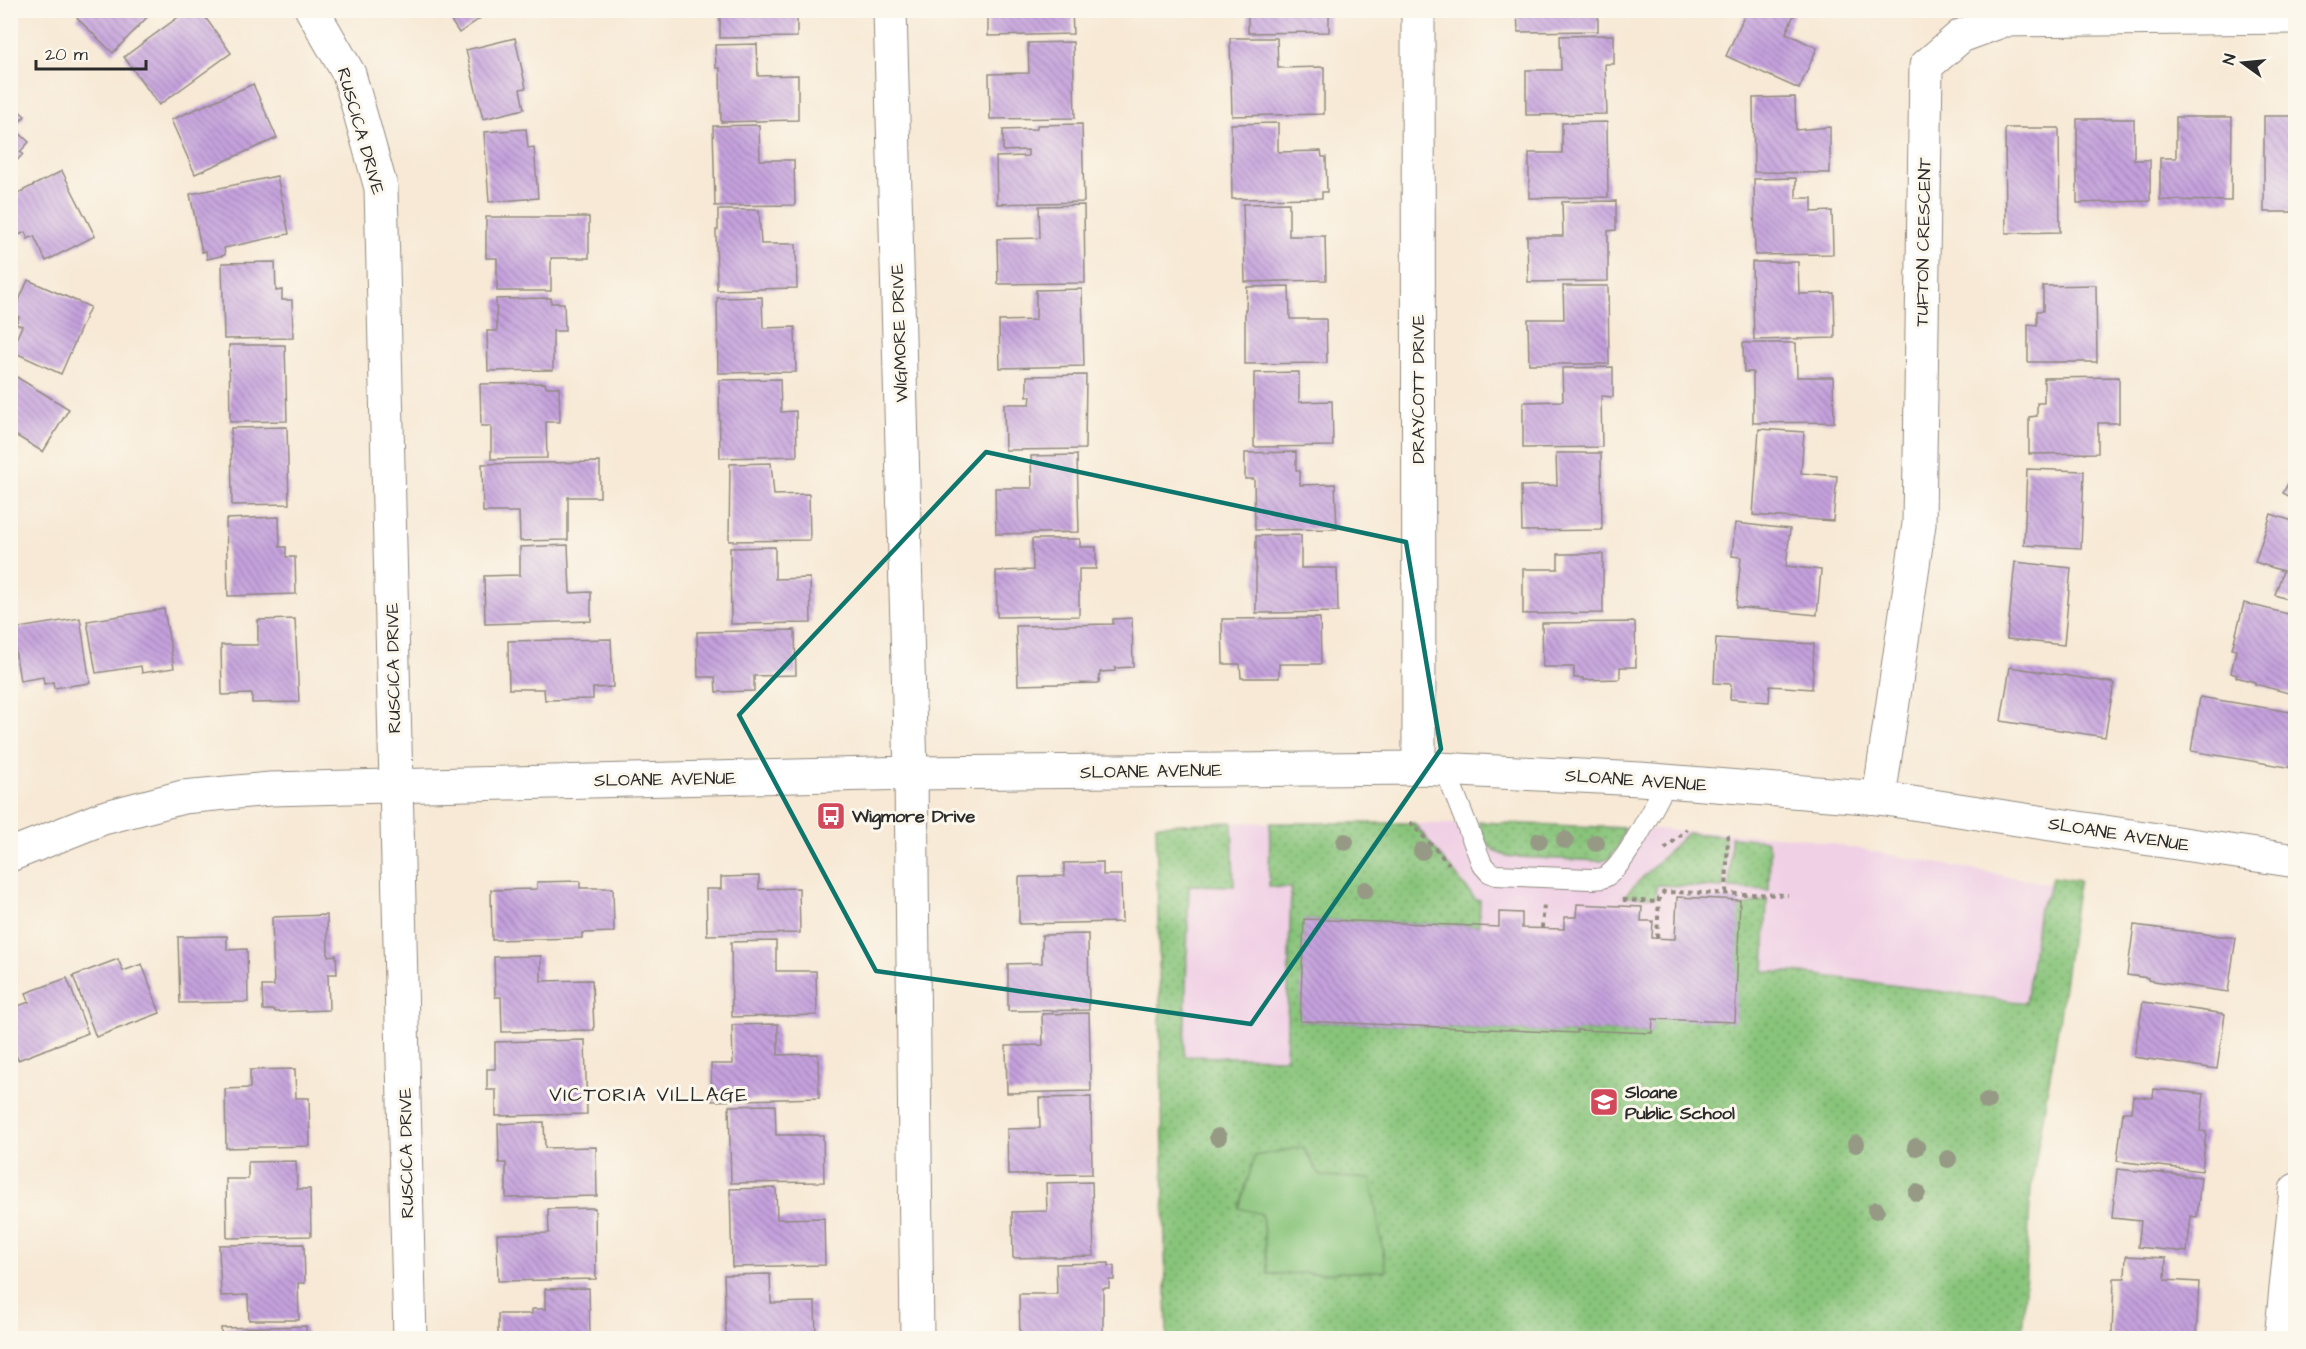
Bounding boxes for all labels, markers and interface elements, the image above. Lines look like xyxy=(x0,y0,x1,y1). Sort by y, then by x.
scale bar xyxy=(36,33,146,71)
north arrow xyxy=(2213,33,2273,93)
text: 20 m xyxy=(45,42,88,67)
text: N xyxy=(2218,52,2241,67)
street label: RUSCICA DRIVE xyxy=(331,65,391,198)
street label: TUFTON CRESCENT xyxy=(1910,156,1937,327)
street label: WIGMORE DRIVE xyxy=(885,263,914,403)
street label: DRAYCOTT DRIVE xyxy=(1406,314,1431,464)
street label: RUSCICA DRIVE xyxy=(380,602,407,734)
street label: SLOANE AVENUE xyxy=(1080,758,1223,785)
street label: SLOANE AVENUE xyxy=(1564,763,1708,798)
street label: SLOANE AVENUE xyxy=(594,766,737,793)
bus stop icon: Wigmore Drive xyxy=(815,800,847,832)
place label: Wigmore Drive xyxy=(851,804,976,830)
street label: SLOANE AVENUE xyxy=(2047,811,2191,858)
place label: Sloane Public School xyxy=(1624,1080,1735,1126)
district label: VICTORIA VILLAGE xyxy=(549,1081,749,1109)
school or university icon: Sloane Public School xyxy=(1588,1086,1620,1118)
street label: RUSCICA DRIVE xyxy=(393,1087,420,1219)

